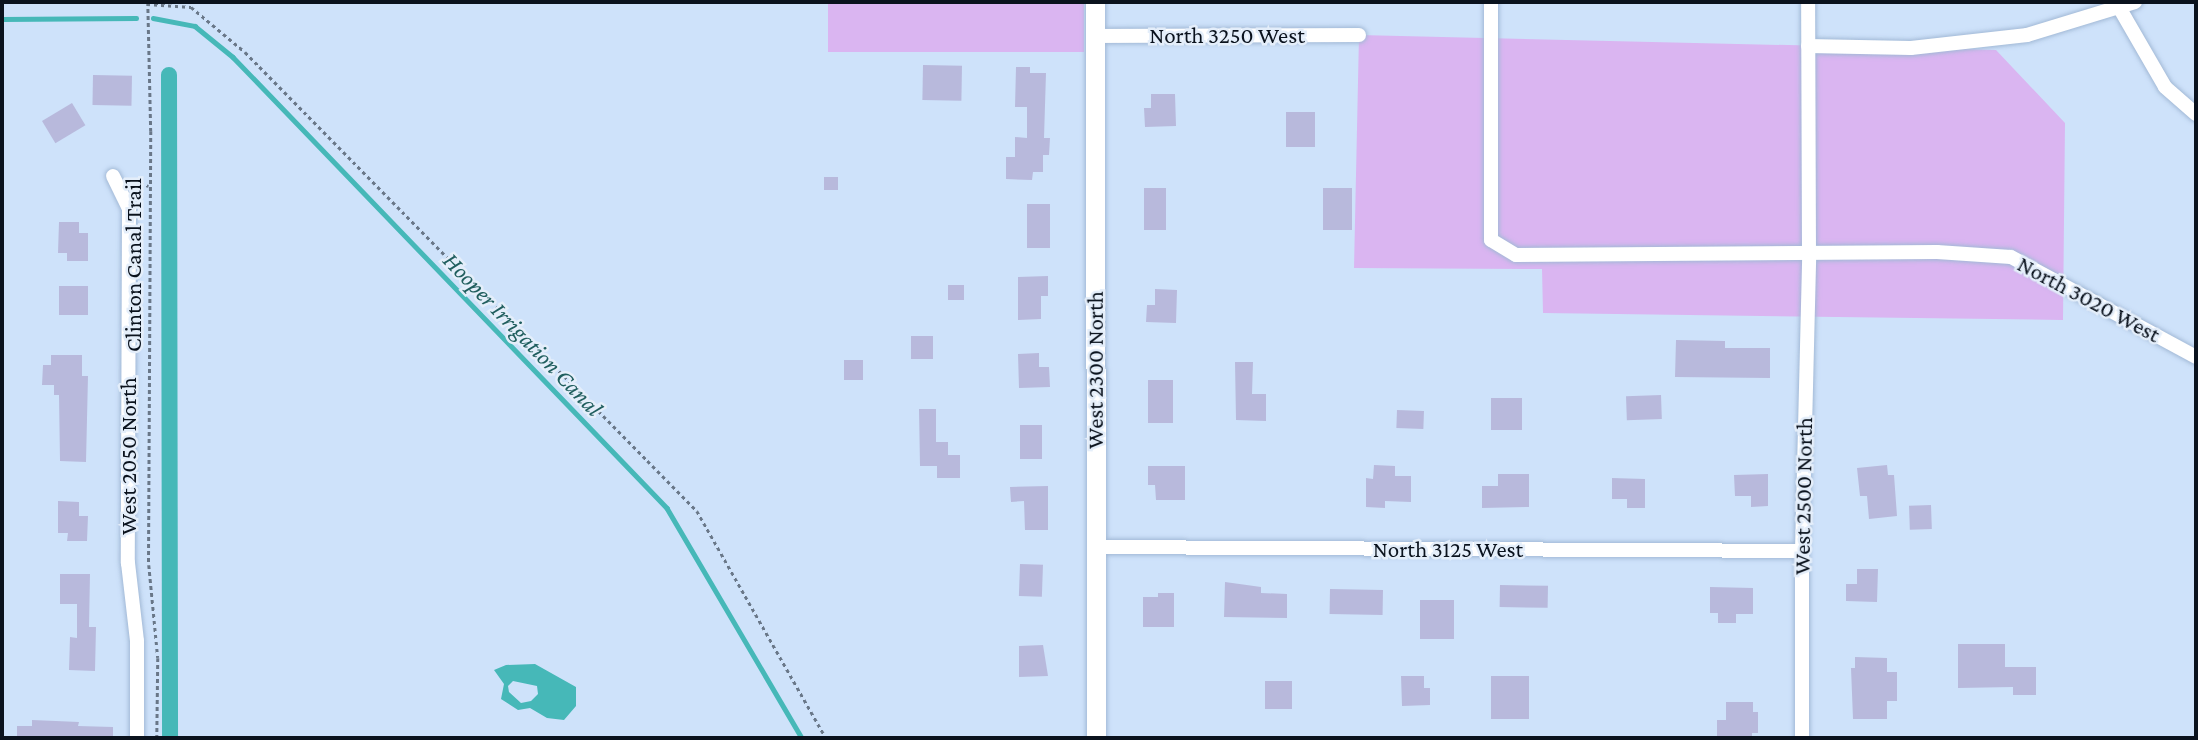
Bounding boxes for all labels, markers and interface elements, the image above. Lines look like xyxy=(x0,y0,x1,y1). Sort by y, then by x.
street label: North 3250 West xyxy=(1149,21,1305,49)
street label: Clinton Canal Trail xyxy=(119,178,147,352)
water label: Hooper Irrigation Canal xyxy=(437,246,609,422)
street label: North 3020 West xyxy=(2013,250,2165,348)
street label: West 2300 North xyxy=(1081,291,1109,449)
street label: West 2050 North xyxy=(114,377,142,535)
street label: West 2500 North xyxy=(1788,417,1818,575)
street label: North 3125 West xyxy=(1373,535,1523,563)

